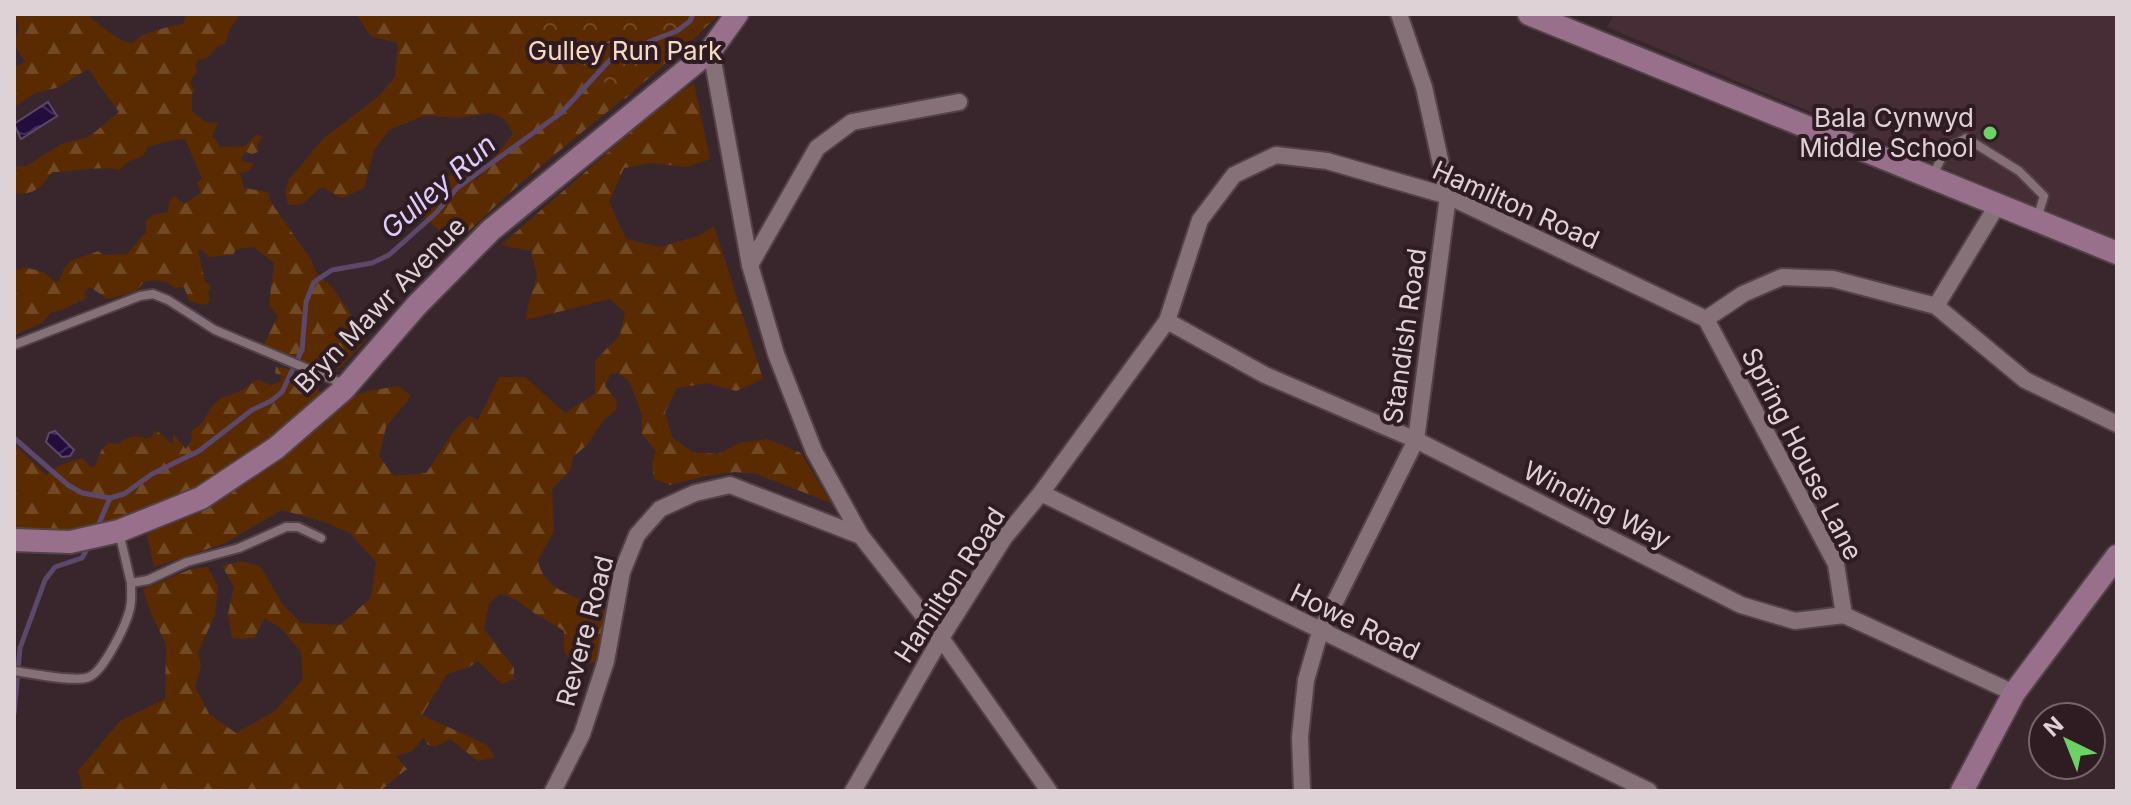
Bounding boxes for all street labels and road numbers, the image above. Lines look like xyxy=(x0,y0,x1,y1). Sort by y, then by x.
street label: Hamilton Road xyxy=(1428,154,1604,255)
street label: Bryn Mawr Avenue xyxy=(288,210,471,399)
street label: Standish Road xyxy=(1377,246,1432,426)
street label: Spring House Lane xyxy=(1736,342,1869,565)
street label: Winding Way xyxy=(1518,454,1676,555)
street label: Hamilton Road xyxy=(888,501,1011,668)
street label: Revere Road xyxy=(550,552,620,710)
street label: Howe Road xyxy=(1285,577,1425,666)

